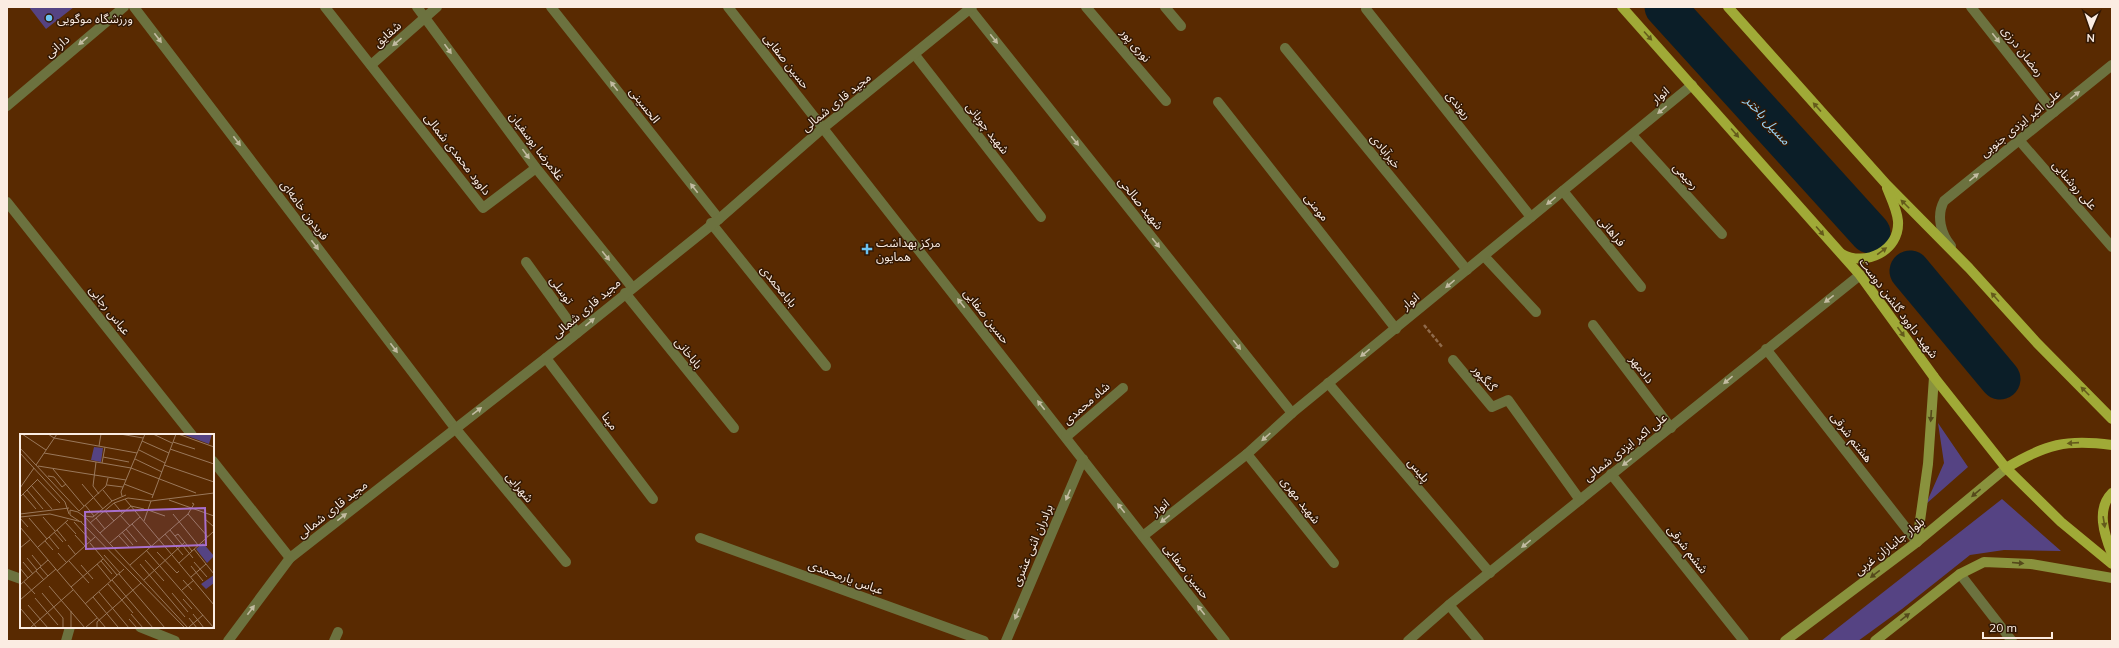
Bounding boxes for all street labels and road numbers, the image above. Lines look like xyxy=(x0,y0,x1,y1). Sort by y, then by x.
street label: شقایق xyxy=(370,18,405,51)
street label: رمضان درزی xyxy=(1999,23,2047,79)
street label: نوری پور xyxy=(1116,24,1154,66)
street label: حسین صفایی xyxy=(761,30,813,92)
street label: دارانی xyxy=(42,31,73,61)
street label: مجید قاری شمالی xyxy=(798,69,874,135)
street label: انوار xyxy=(1647,83,1672,107)
street label: الحسینی xyxy=(626,84,664,126)
street label: علی اکبر ایزدی جنوبی xyxy=(1977,86,2063,160)
street label: ریوندی xyxy=(1443,88,1475,122)
street label: شهید چوپانی xyxy=(962,99,1013,157)
street label: غلامرضا یوسفیان xyxy=(506,109,568,183)
street label: داوود محمدی شمالی xyxy=(421,110,495,198)
street label: خیرآبادی xyxy=(1367,131,1405,171)
street label: علی روشنایی xyxy=(2049,157,2101,213)
street label: رحیمی xyxy=(1670,159,1702,193)
street label: شهید صالحی xyxy=(1115,174,1167,232)
street label: فریدون خامه‌ای xyxy=(278,177,332,243)
street label: مومنی xyxy=(1301,190,1333,224)
street label: فراهانی xyxy=(1595,213,1629,249)
street label: شهید داوود گلشن دوست xyxy=(1856,255,1942,361)
street label: بابامحمدی xyxy=(757,262,801,310)
street label: توسلی xyxy=(547,273,577,307)
street label: مجید قاری شمالی xyxy=(549,275,624,341)
street label: عباس رجایی xyxy=(86,282,134,338)
street label: حسین صفایی xyxy=(961,285,1013,347)
street label: انوار xyxy=(1397,289,1422,313)
street label: باباخانی xyxy=(672,334,706,372)
street label: دادمهر xyxy=(1626,351,1658,386)
street label: گنگپور xyxy=(1468,361,1501,396)
street label: شاه محمدی xyxy=(1059,379,1113,427)
street label: مینا xyxy=(598,409,622,433)
street label: هشتم شرقی xyxy=(1826,409,1876,466)
street label: علی اکبر ایزدی شمالی xyxy=(1580,410,1670,484)
street label: پلیس xyxy=(1404,455,1433,486)
street label: شهرایی xyxy=(503,469,537,505)
street label: شهید مهری xyxy=(1278,473,1324,527)
street label: مجید قاری شمالی xyxy=(294,477,370,541)
street label: انوار xyxy=(1147,495,1172,519)
street label: برادران اثنی عشری xyxy=(1008,502,1056,588)
street label: بلوار جانبازان غربی xyxy=(1851,514,1927,578)
street label: ششم شرقی xyxy=(1663,522,1712,577)
street label: حسین صفایی xyxy=(1161,540,1213,602)
street label: عباس یارمحمدی xyxy=(806,556,886,598)

